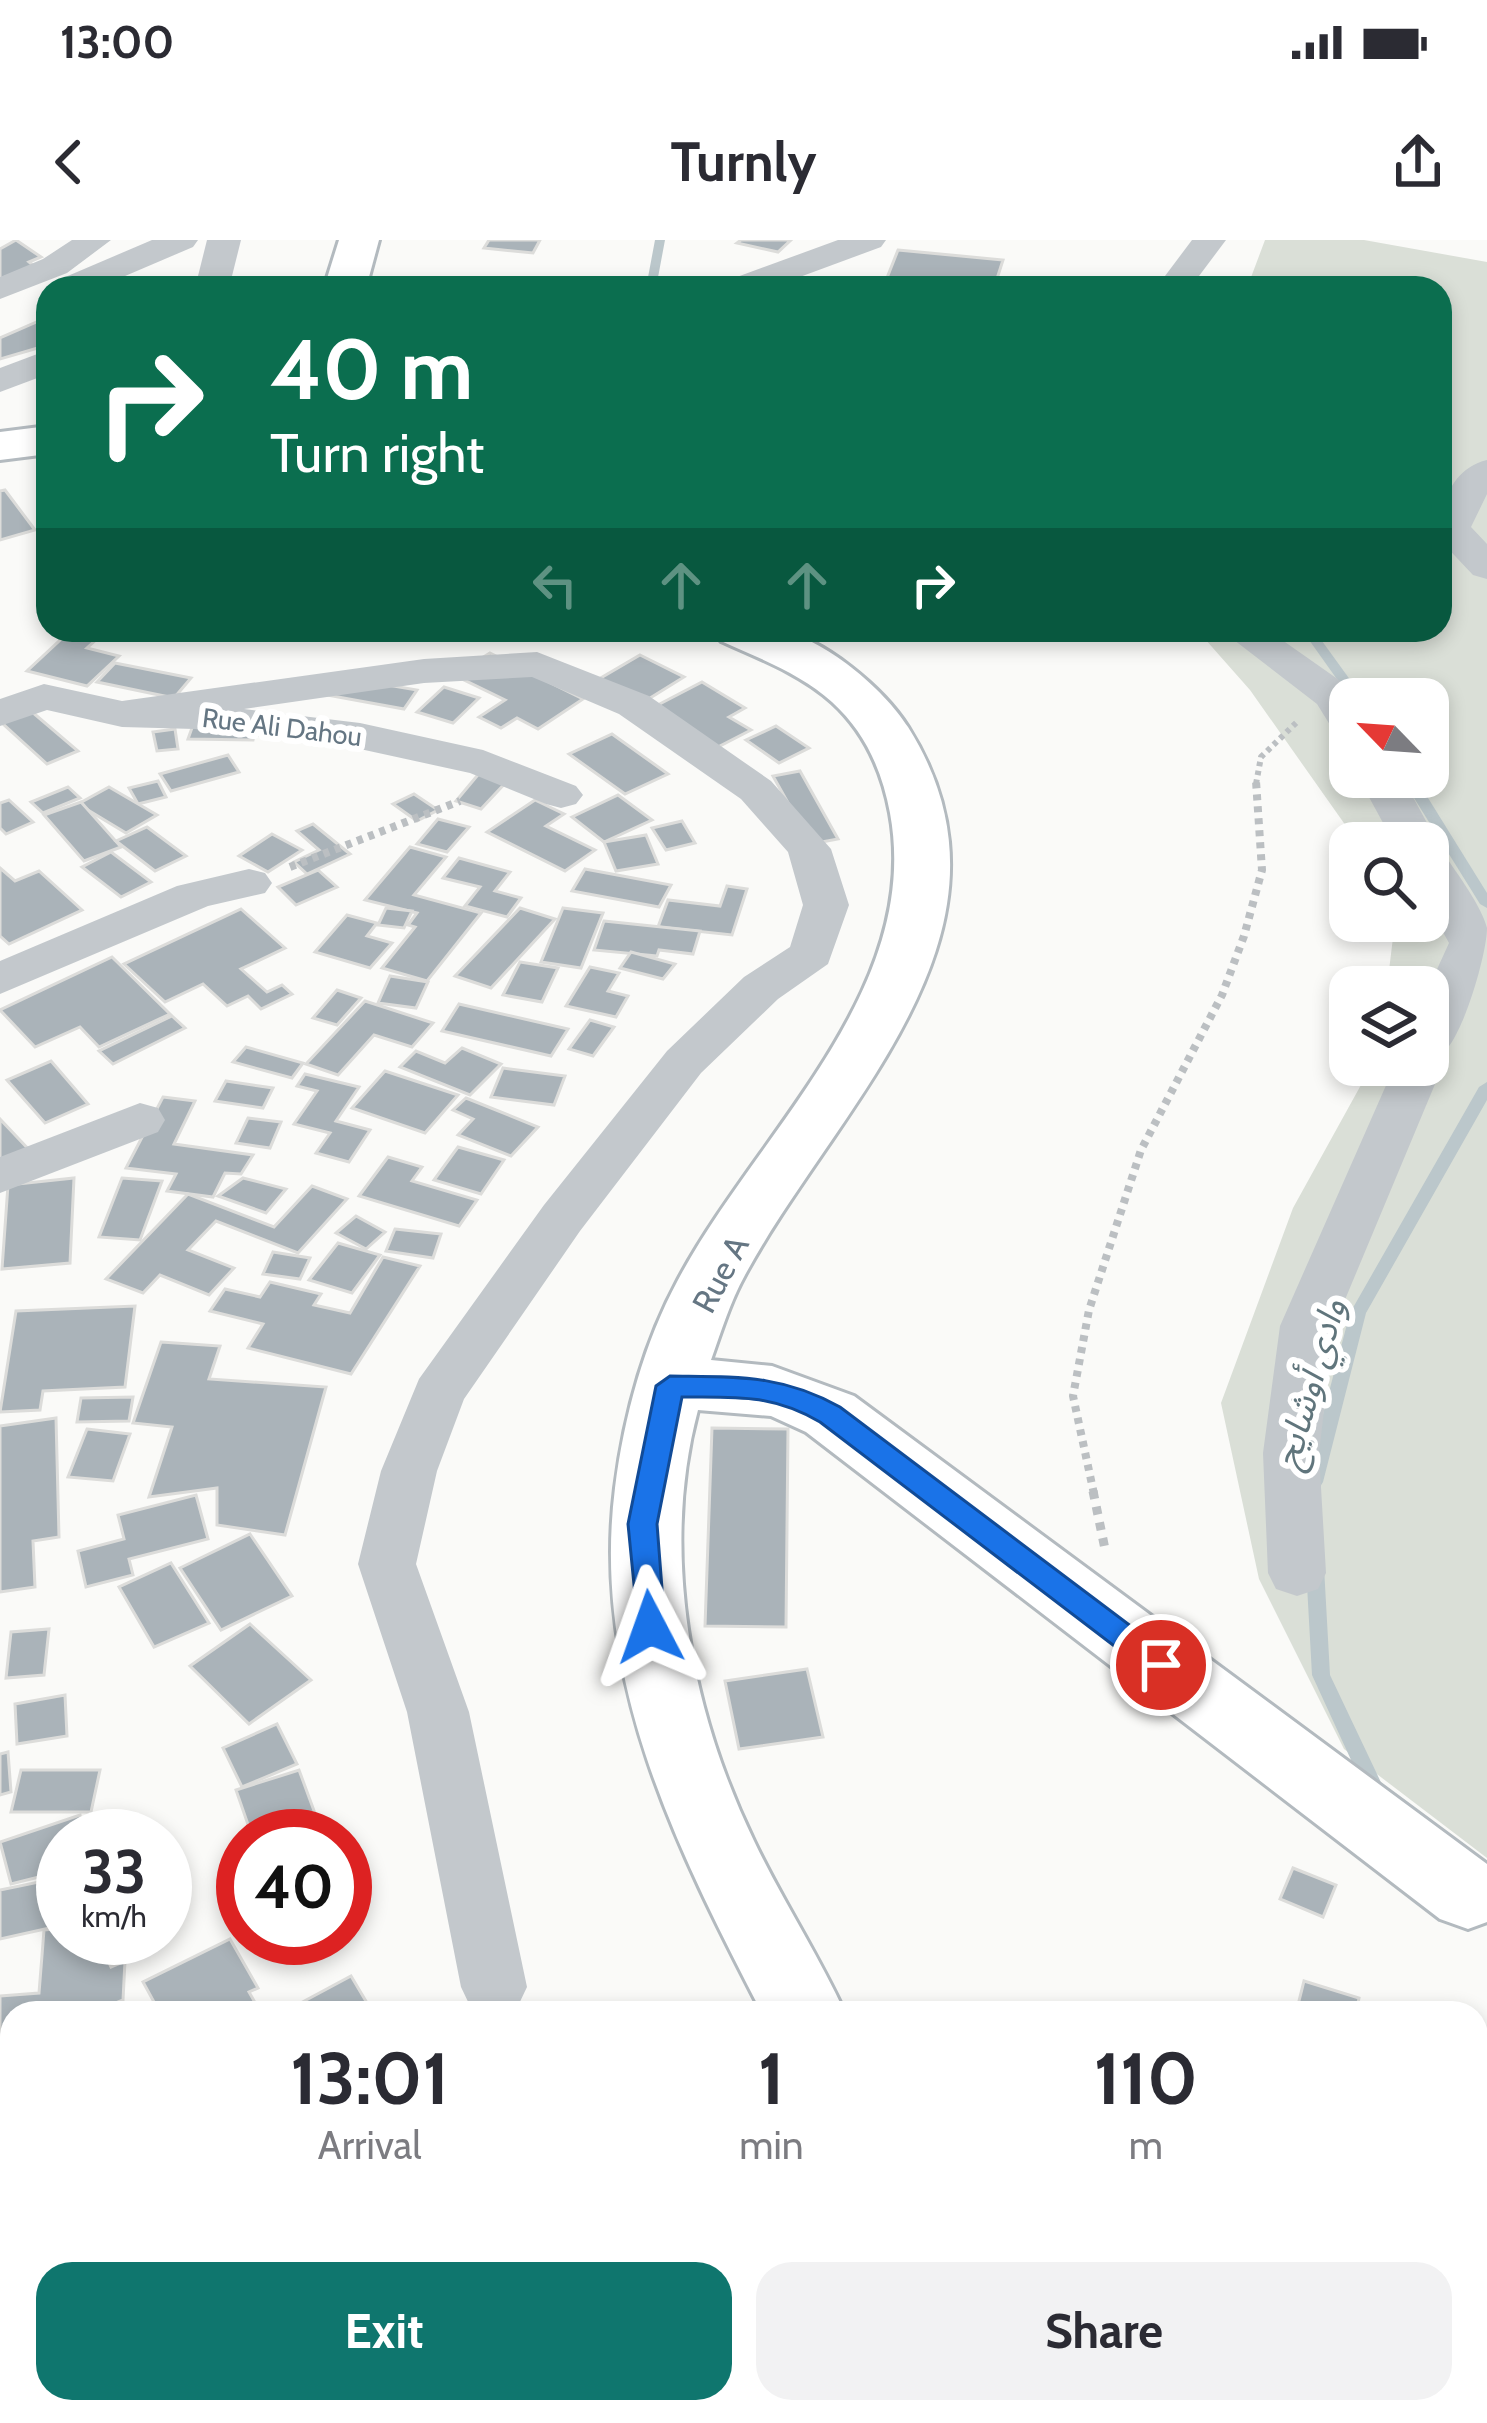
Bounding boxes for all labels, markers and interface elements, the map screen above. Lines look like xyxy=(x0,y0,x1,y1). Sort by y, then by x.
text: 13:00 xyxy=(60,15,174,69)
icon: back xyxy=(36,129,102,195)
text: Turnly xyxy=(671,129,816,195)
icon: share xyxy=(1385,129,1451,195)
text: 40 m xyxy=(270,318,473,420)
icon: right xyxy=(72,324,228,480)
text: Turn right xyxy=(270,420,484,486)
icon: left xyxy=(522,552,588,618)
icon: ahead xyxy=(648,552,714,618)
icon: ahead xyxy=(774,552,840,618)
icon: right xyxy=(900,552,966,618)
north arrow xyxy=(1329,678,1449,798)
map controls xyxy=(1329,678,1449,1086)
street label: Rue Ali Dahou xyxy=(200,701,364,753)
button: search xyxy=(1329,822,1449,942)
button: layers xyxy=(1329,966,1449,1086)
street label: Rue A xyxy=(683,1228,757,1319)
water label: وادي أوشايح xyxy=(1263,1293,1360,1476)
position arrow xyxy=(587,1564,713,1690)
pin xyxy=(1110,1614,1212,1716)
icon: arrive xyxy=(1128,1632,1194,1698)
speed limit sign: 40 xyxy=(216,1809,372,1965)
text: 33 xyxy=(82,1835,146,1908)
text: km/h xyxy=(81,1898,147,1935)
text: 13:01 xyxy=(290,2035,449,2122)
text: 1 xyxy=(758,2035,785,2122)
text: 110 xyxy=(1094,2035,1198,2122)
text: Arrival xyxy=(318,2121,422,2169)
text: min xyxy=(739,2121,804,2169)
text: m xyxy=(1129,2121,1163,2169)
button: Exit xyxy=(36,2262,732,2400)
button: Share xyxy=(756,2262,1452,2400)

